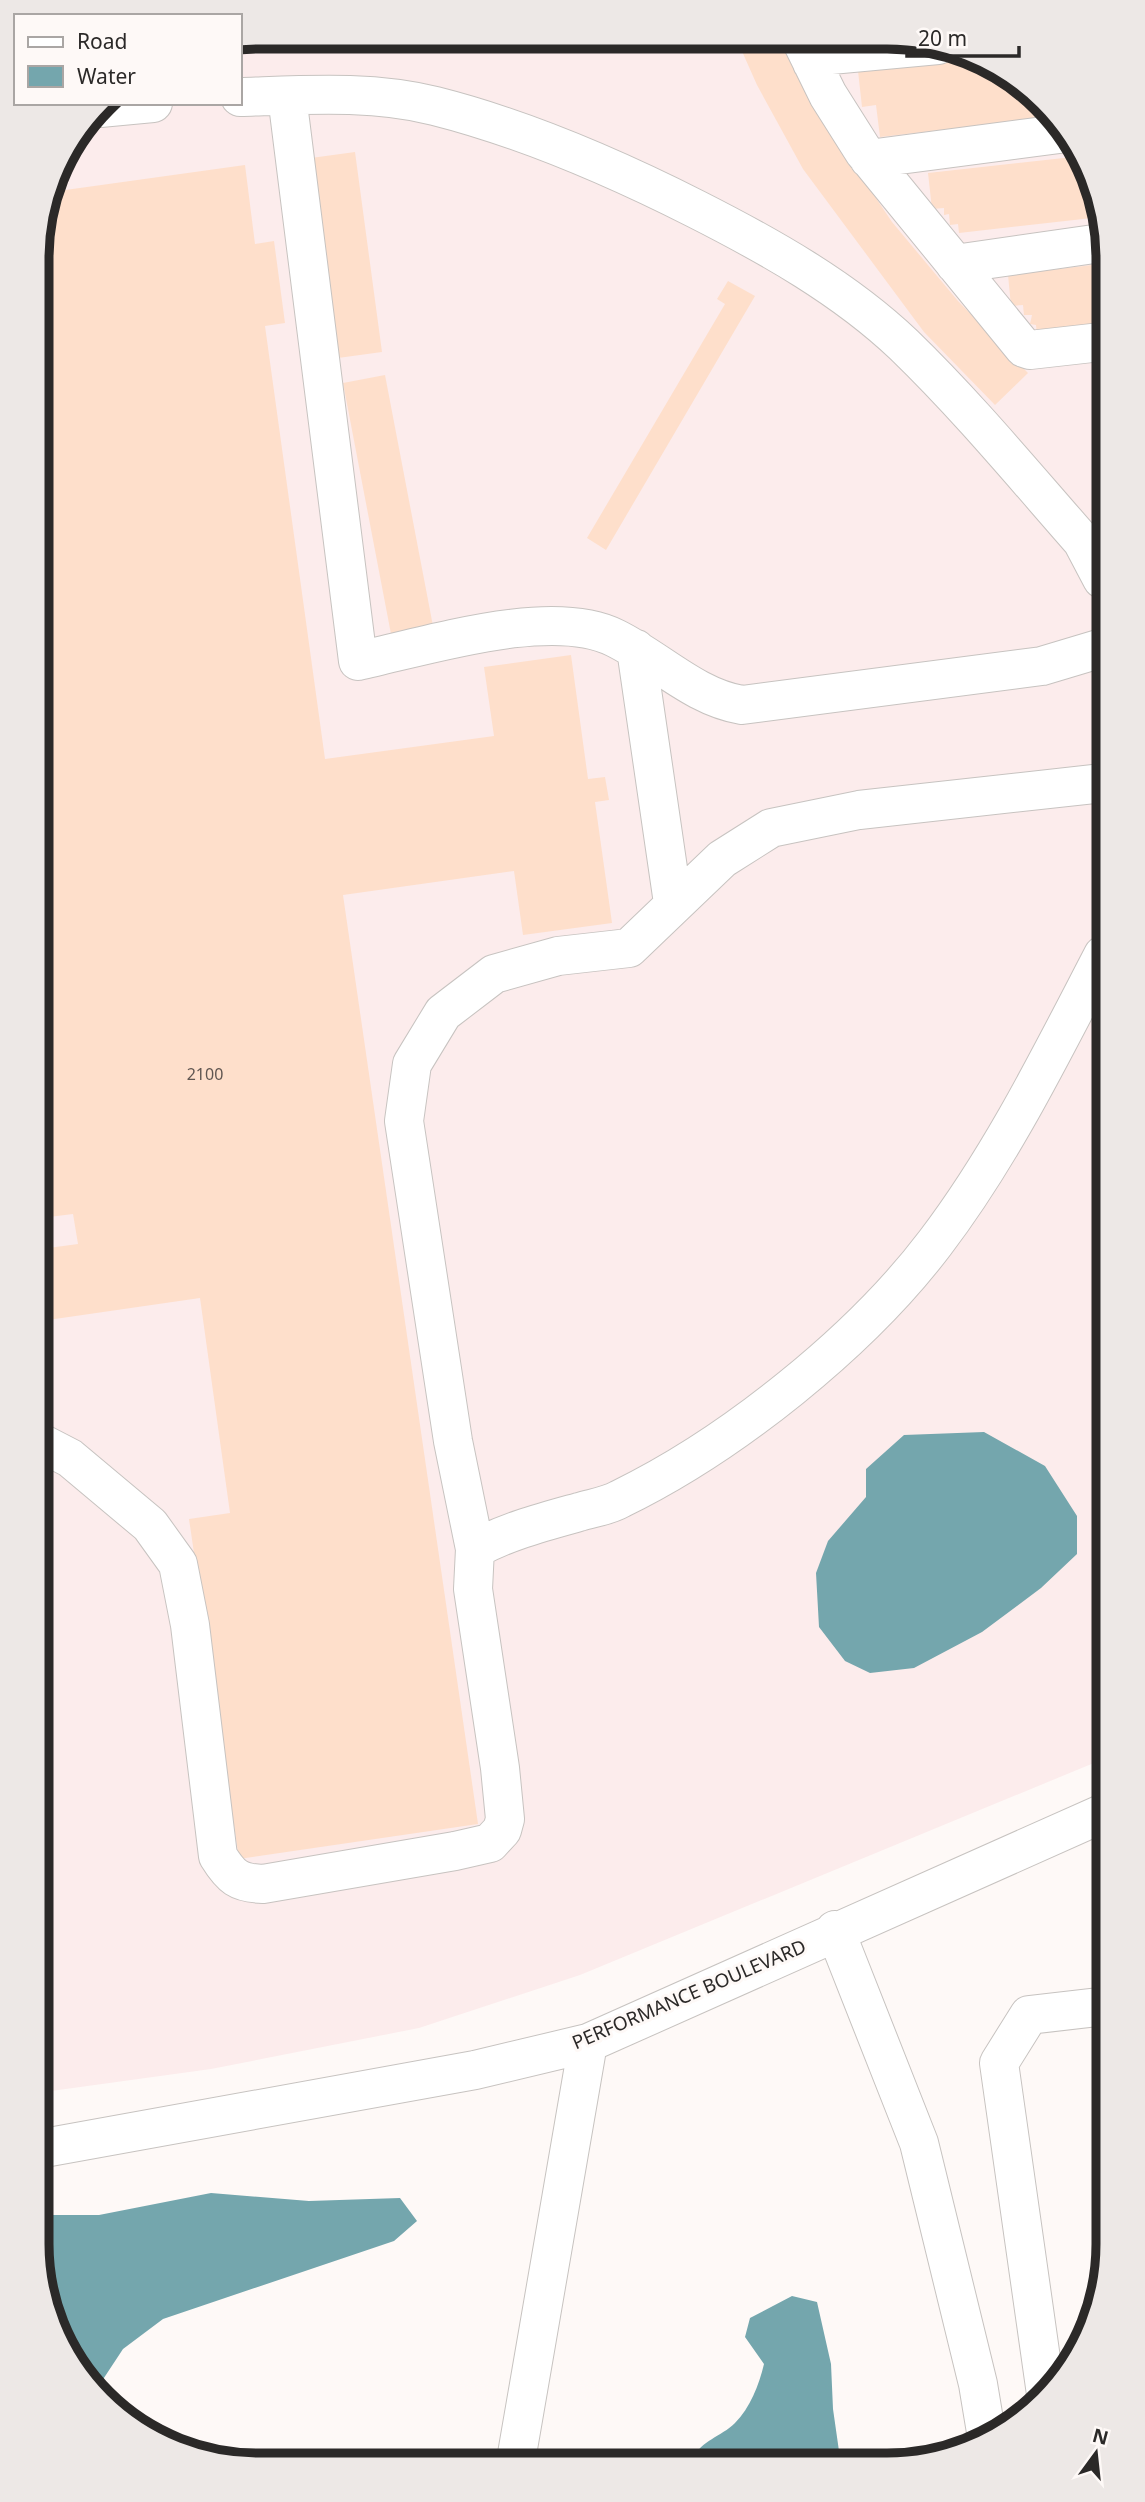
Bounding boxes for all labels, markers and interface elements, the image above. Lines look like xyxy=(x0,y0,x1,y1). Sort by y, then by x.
legend xyxy=(14,14,242,105)
scale bar xyxy=(907,14,1019,58)
text: 20 m xyxy=(918,24,967,52)
text: Road xyxy=(77,27,127,55)
text: Water xyxy=(77,62,136,90)
house number: 2100 xyxy=(187,1063,223,1085)
street label: PERFORMANCE BOULEVARD xyxy=(568,1933,810,2055)
north arrow xyxy=(1061,2418,1131,2488)
text: N xyxy=(1090,2422,1111,2451)

